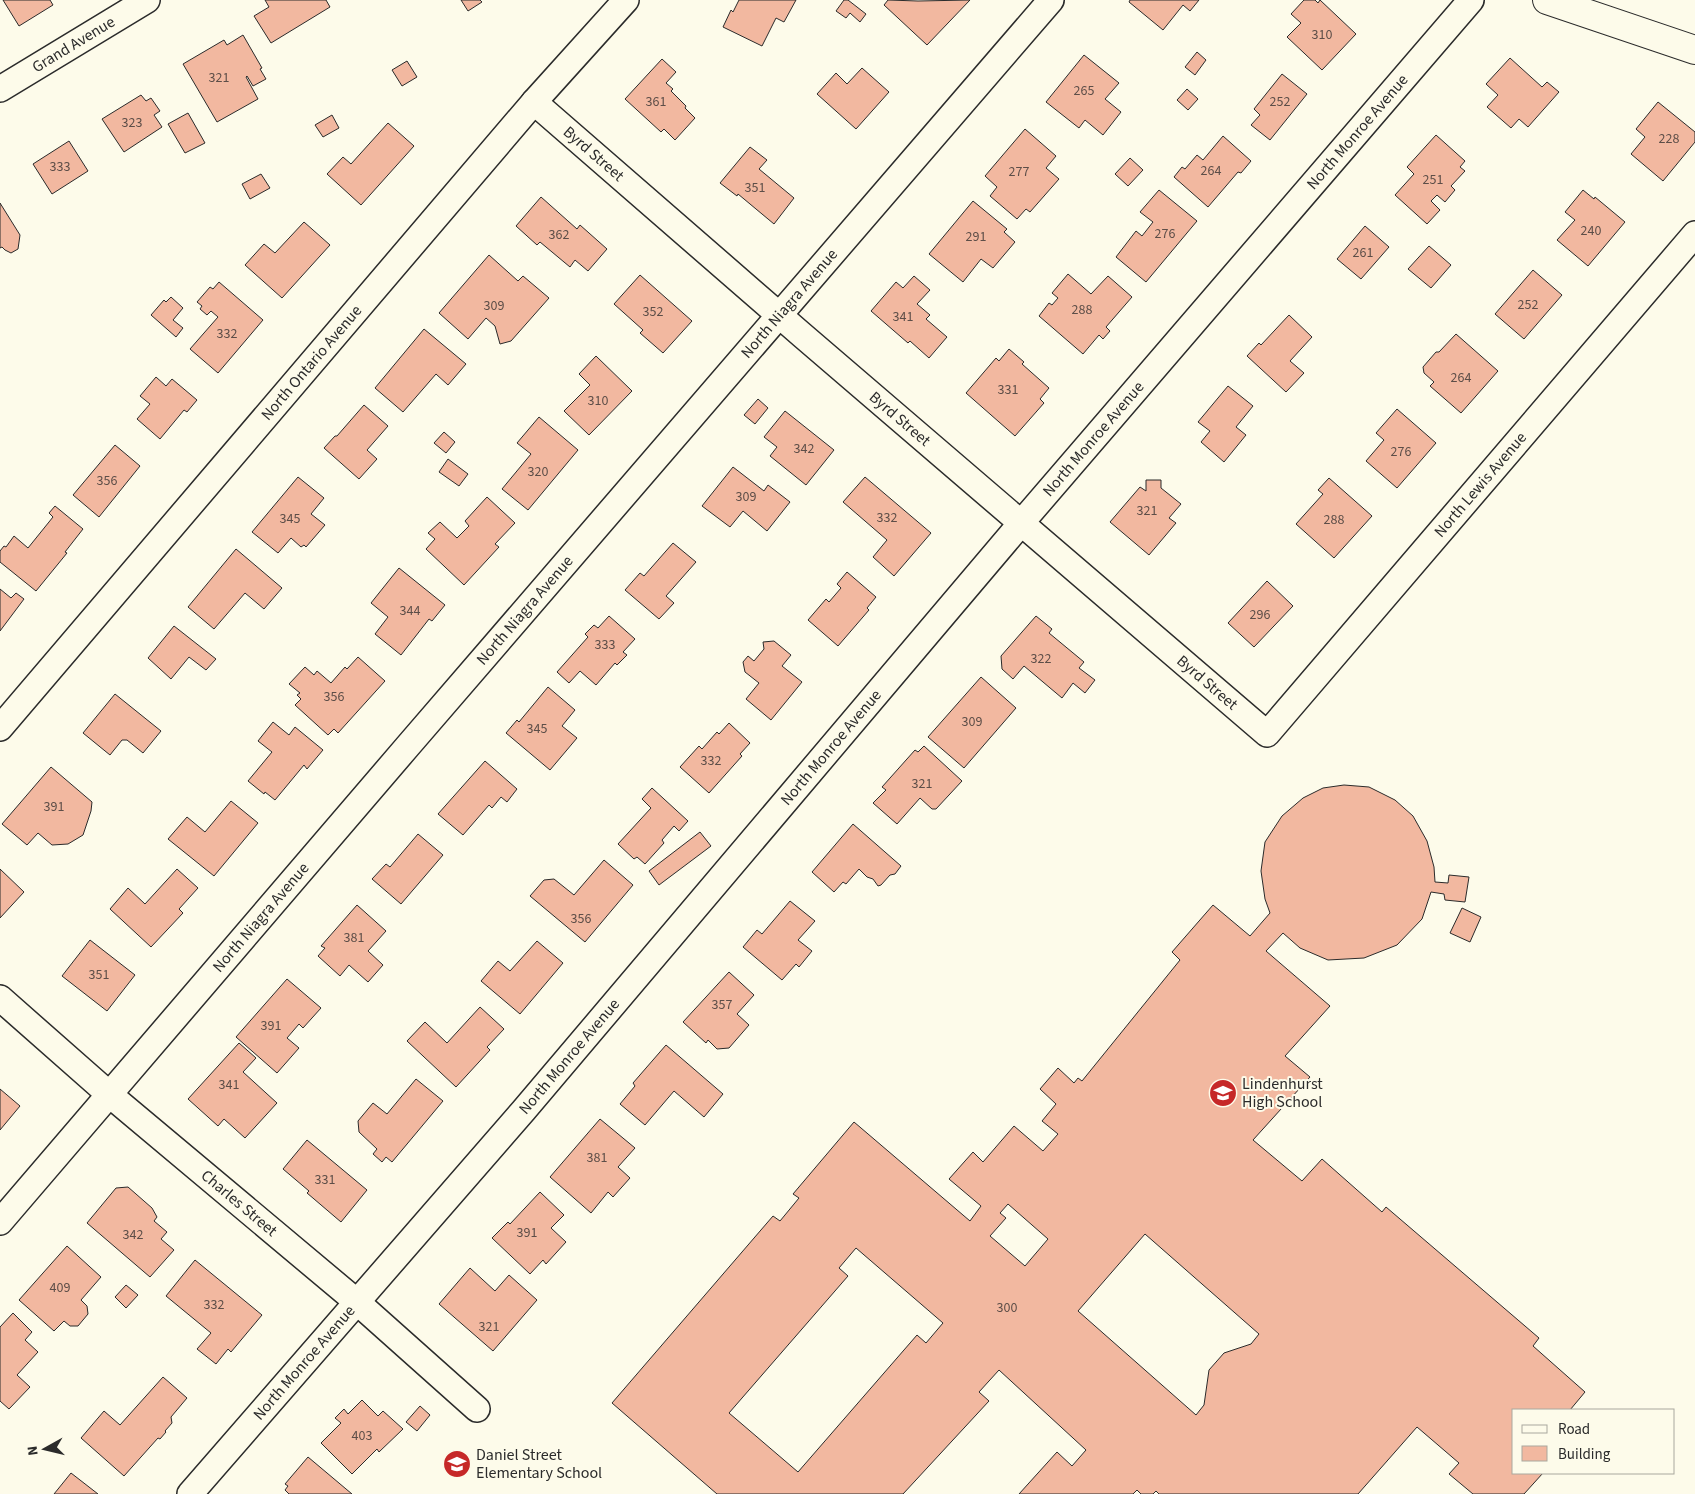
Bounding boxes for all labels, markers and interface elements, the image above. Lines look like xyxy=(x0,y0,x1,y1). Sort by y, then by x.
street label: Grand Avenue xyxy=(28,11,119,78)
house number: 310 xyxy=(1312,25,1332,45)
house number: 321 xyxy=(209,68,229,88)
street label: North Monroe Avenue xyxy=(1302,70,1413,194)
house number: 265 xyxy=(1074,81,1094,101)
house number: 361 xyxy=(646,92,666,112)
house number: 252 xyxy=(1270,92,1290,112)
house number: 323 xyxy=(122,113,142,133)
street label: Byrd Street xyxy=(558,121,629,187)
house number: 228 xyxy=(1659,129,1679,149)
house number: 333 xyxy=(50,157,70,177)
house number: 264 xyxy=(1201,161,1221,181)
house number: 277 xyxy=(1009,162,1029,182)
house number: 251 xyxy=(1423,170,1443,190)
house number: 351 xyxy=(745,178,765,198)
house number: 240 xyxy=(1581,221,1601,241)
house number: 276 xyxy=(1155,224,1175,244)
house number: 362 xyxy=(549,225,569,245)
house number: 291 xyxy=(966,227,986,247)
house number: 261 xyxy=(1353,243,1373,263)
street label: North Niagra Avenue xyxy=(736,244,843,363)
house number: 252 xyxy=(1518,295,1538,315)
house number: 309 xyxy=(484,296,504,316)
street label: North Ontario Avenue xyxy=(256,300,367,425)
house number: 288 xyxy=(1072,300,1092,320)
house number: 352 xyxy=(643,302,663,322)
house number: 341 xyxy=(893,307,913,327)
house number: 332 xyxy=(217,324,237,344)
house number: 264 xyxy=(1451,368,1471,388)
street label: North Monroe Avenue xyxy=(1038,377,1149,501)
house number: 331 xyxy=(998,380,1018,400)
street label: Byrd Street xyxy=(864,386,936,452)
house number: 310 xyxy=(588,391,608,411)
street label: North Lewis Avenue xyxy=(1429,427,1532,542)
house number: 342 xyxy=(794,439,814,459)
house number: 276 xyxy=(1391,442,1411,462)
house number: 320 xyxy=(528,462,548,482)
house number: 356 xyxy=(97,471,117,491)
house number: 309 xyxy=(736,487,756,507)
house number: 321 xyxy=(1137,501,1157,521)
house number: 332 xyxy=(877,508,897,528)
house number: 345 xyxy=(280,509,300,529)
house number: 288 xyxy=(1324,510,1344,530)
street label: North Niagra Avenue xyxy=(471,551,578,670)
house number: 344 xyxy=(400,601,420,621)
house number: 296 xyxy=(1250,605,1270,625)
house number: 333 xyxy=(595,635,615,655)
house number: 322 xyxy=(1031,649,1051,669)
street label: Byrd Street xyxy=(1172,650,1243,716)
street label: North Monroe Avenue xyxy=(776,685,887,810)
house number: 356 xyxy=(324,687,344,707)
house number: 309 xyxy=(962,712,982,732)
house number: 345 xyxy=(527,719,547,739)
house number: 332 xyxy=(701,751,721,771)
house number: 321 xyxy=(912,774,932,794)
house number: 391 xyxy=(44,797,64,817)
street label: North Niagra Avenue xyxy=(208,858,314,977)
house number: 356 xyxy=(571,909,591,929)
house number: 381 xyxy=(344,928,364,948)
house number: 351 xyxy=(89,965,109,985)
street label: North Monroe Avenue xyxy=(514,994,625,1119)
house number: 357 xyxy=(712,995,732,1015)
house number: 391 xyxy=(261,1016,281,1036)
place label: Lindenhurst High School xyxy=(1242,1073,1323,1113)
house number: 341 xyxy=(219,1075,239,1095)
school or university icon: Lindenhurst High School xyxy=(1208,1078,1238,1108)
house number: 381 xyxy=(587,1148,607,1168)
street label: Charles Street xyxy=(196,1165,282,1242)
house number: 331 xyxy=(315,1170,335,1190)
house number: 391 xyxy=(517,1223,537,1243)
house number: 342 xyxy=(123,1225,143,1245)
house number: 409 xyxy=(50,1278,70,1298)
house number: 332 xyxy=(204,1295,224,1315)
house number: 300 xyxy=(997,1298,1017,1318)
street label: North Monroe Avenue xyxy=(248,1301,360,1425)
house number: 321 xyxy=(479,1317,499,1337)
legend xyxy=(1512,1409,1675,1474)
text: Road xyxy=(1558,1419,1590,1440)
north arrow xyxy=(20,1424,70,1474)
house number: 403 xyxy=(352,1426,372,1446)
place label: Daniel Street Elementary School xyxy=(476,1444,602,1484)
text: Building xyxy=(1558,1444,1611,1465)
text: N xyxy=(23,1445,44,1457)
school or university icon: Daniel Street Elementary School xyxy=(442,1449,472,1479)

